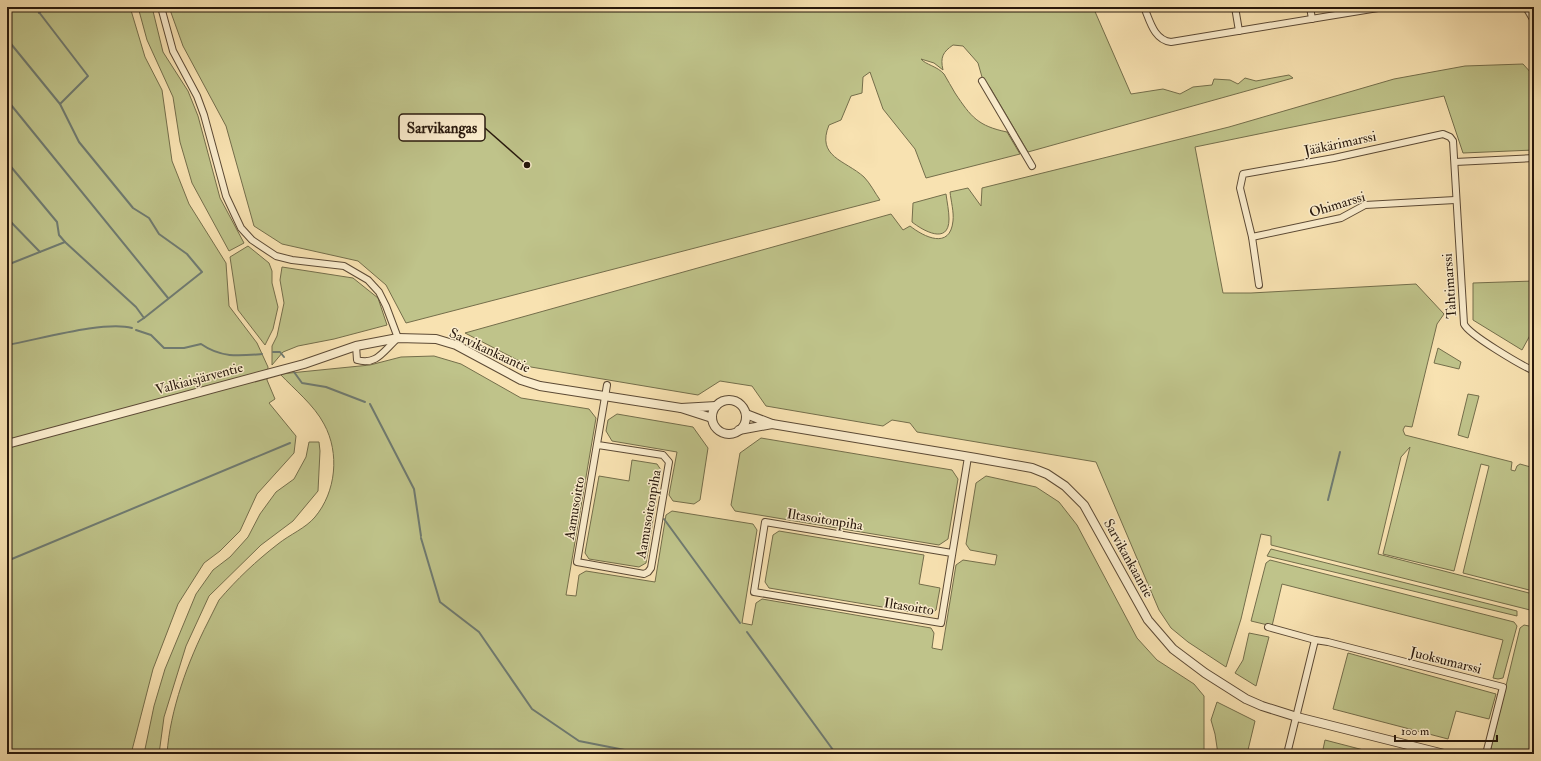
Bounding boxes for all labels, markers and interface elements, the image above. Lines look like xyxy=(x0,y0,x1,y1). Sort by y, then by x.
callout: Sarvikangas xyxy=(399,114,485,141)
text: Sarvikangas xyxy=(407,119,477,139)
street label: Jääkärimarssi xyxy=(1302,127,1378,160)
street label: Ohimarssi xyxy=(1307,188,1367,221)
street label: Tahtimarssi xyxy=(1439,253,1460,319)
street label: Sarvikankaantie xyxy=(447,324,533,377)
street label: Valkiaisjärventie xyxy=(153,359,245,398)
street label: Aamusoitonpiha xyxy=(632,468,666,561)
street label: Aamusoitto xyxy=(560,475,588,542)
street label: Iltasoitonpiha xyxy=(785,505,864,535)
street label: Sarvikankaantie xyxy=(1100,516,1157,601)
street label: Iltasoitto xyxy=(883,594,935,619)
street label: Juoksumarssi xyxy=(1407,643,1484,678)
scale bar xyxy=(1395,717,1497,743)
text: 100 m xyxy=(1401,724,1430,739)

